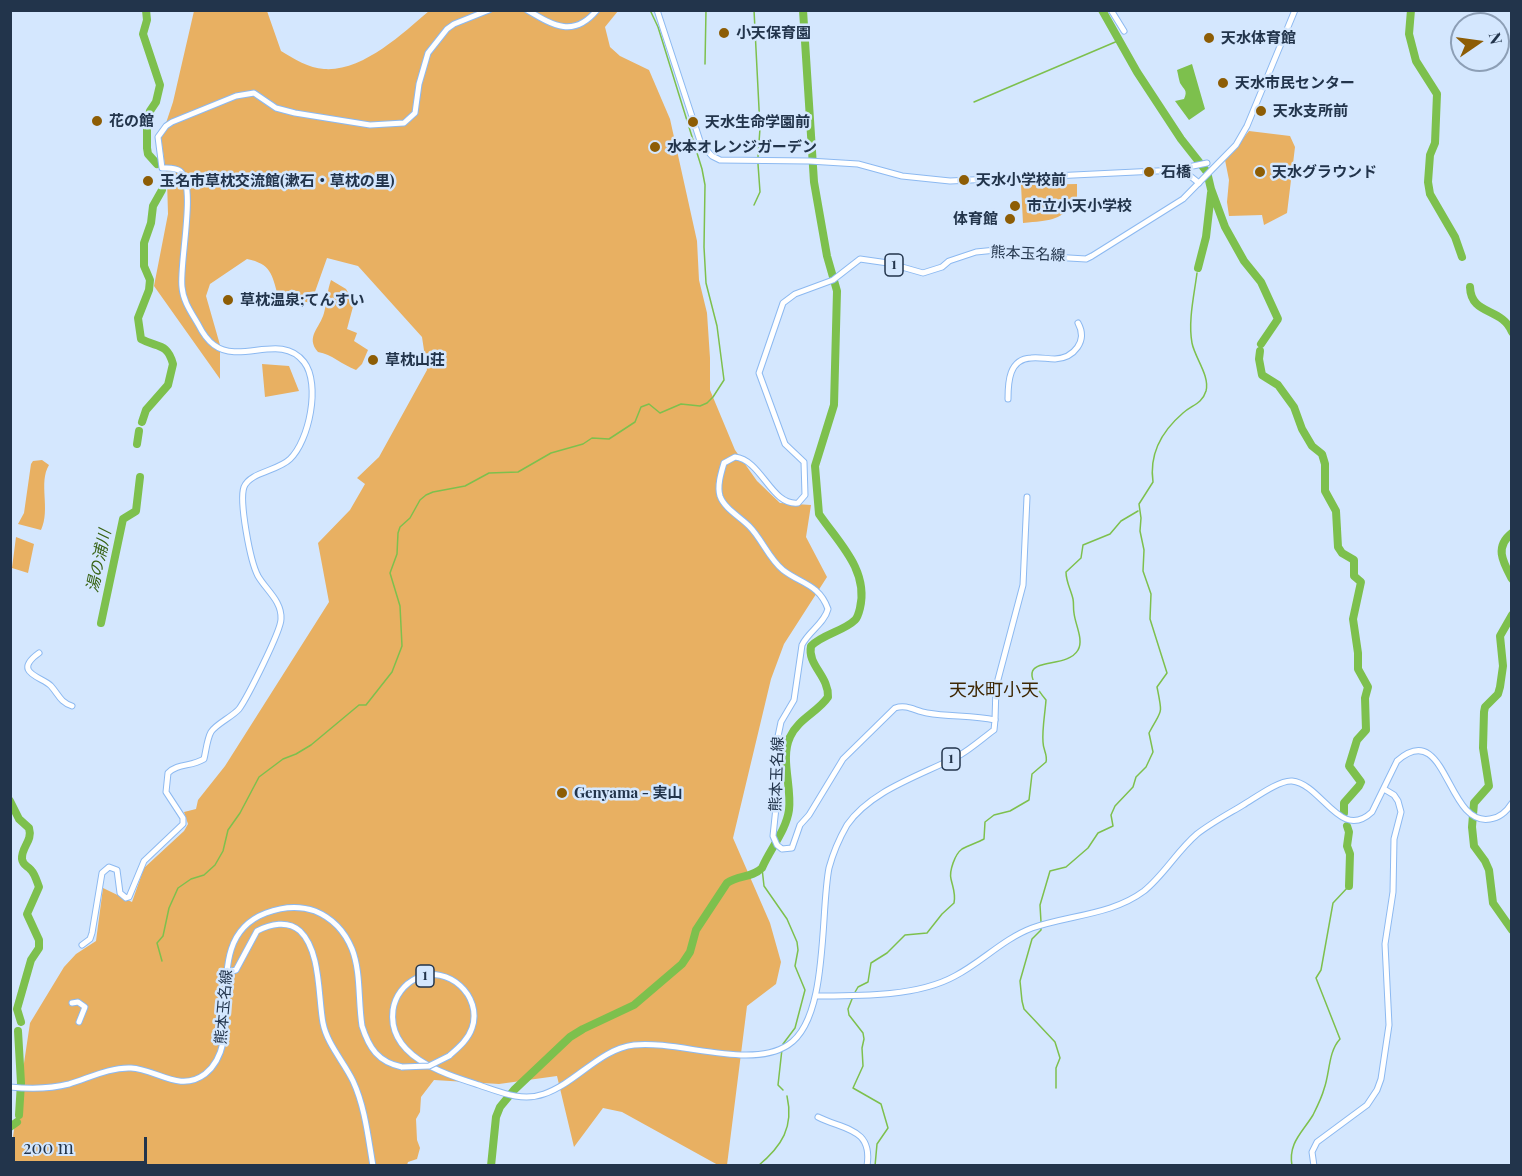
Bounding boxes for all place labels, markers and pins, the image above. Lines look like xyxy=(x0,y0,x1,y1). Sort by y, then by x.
place label: 小天保育園 xyxy=(736,24,811,42)
marker: 小天保育園 xyxy=(717,26,731,40)
place label: 天水体育館 xyxy=(1221,29,1296,47)
marker: 天水体育館 xyxy=(1202,31,1216,45)
place label: 天水市民センター xyxy=(1235,74,1355,92)
marker: 天水市民センター xyxy=(1216,76,1230,90)
place label: 天水支所前 xyxy=(1273,102,1348,120)
marker: 天水支所前 xyxy=(1254,104,1268,118)
place label: 花の館 xyxy=(109,112,154,130)
place label: 天水生命学園前 xyxy=(705,113,810,131)
marker: 花の館 xyxy=(90,114,104,128)
marker: 天水生命学園前 xyxy=(686,115,700,129)
place label: 水本オレンジガーデン xyxy=(667,138,817,156)
marker: 水本オレンジガーデン xyxy=(648,140,662,154)
place label: 石橋 xyxy=(1161,163,1191,181)
place label: 天水グラウンド xyxy=(1272,163,1377,181)
marker: 石橋 xyxy=(1142,165,1156,179)
marker: 天水グラウンド xyxy=(1253,165,1267,179)
place label: 天水小学校前 xyxy=(976,171,1066,189)
place label: 玉名市草枕交流館(漱石・草枕の里) xyxy=(160,172,395,190)
marker: 天水小学校前 xyxy=(957,173,971,187)
marker: 玉名市草枕交流館(漱石・草枕の里) xyxy=(141,174,155,188)
place label: 市立小天小学校 xyxy=(1027,197,1132,215)
marker: 市立小天小学校 xyxy=(1008,199,1022,213)
place label: 体育館 xyxy=(953,210,998,228)
marker: 体育館 xyxy=(1003,212,1017,226)
place label: 草枕温泉;てんすい xyxy=(240,291,364,309)
marker: 草枕温泉;てんすい xyxy=(221,293,235,307)
place label: 草枕山荘 xyxy=(385,351,445,369)
marker: 草枕山荘 xyxy=(366,353,380,367)
place label: Genyama - 実山 xyxy=(574,784,682,802)
marker: Genyama - 実山 xyxy=(555,786,569,800)

